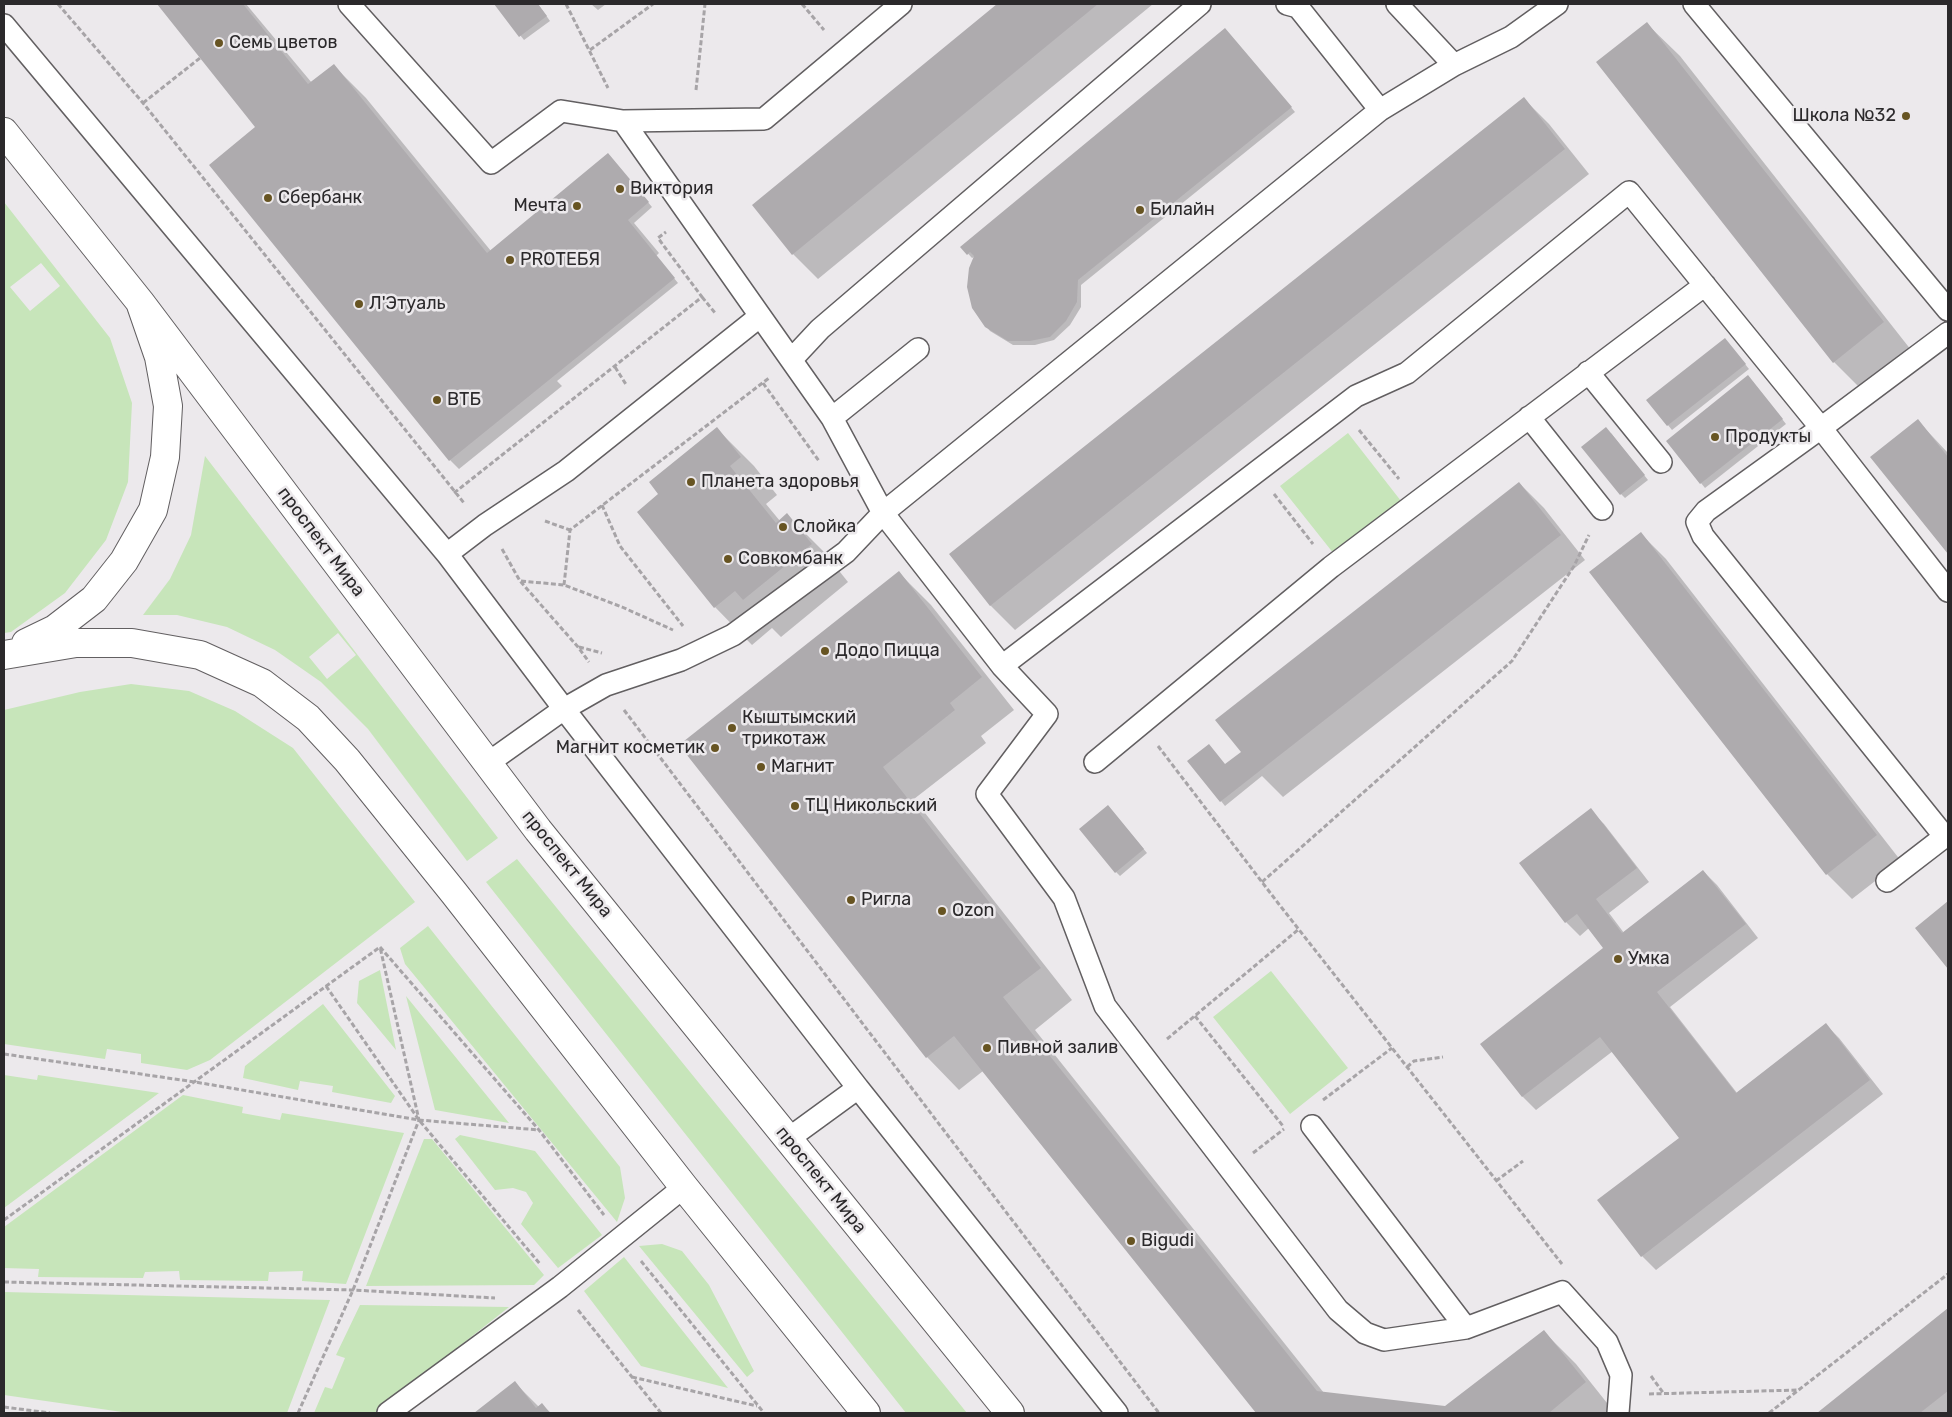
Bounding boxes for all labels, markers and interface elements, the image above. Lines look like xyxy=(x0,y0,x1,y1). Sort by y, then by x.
place label: Семь цветов xyxy=(229,32,338,54)
marker: Семь цветов xyxy=(213,37,225,49)
place label: Школа №32 xyxy=(1792,105,1896,127)
marker: Школа №32 xyxy=(1900,110,1912,122)
place label: Виктория xyxy=(630,178,714,200)
marker: Виктория xyxy=(614,183,626,195)
place label: Сбербанк xyxy=(278,187,362,209)
marker: Сбербанк xyxy=(262,192,274,204)
place label: Мечта xyxy=(514,195,567,217)
place label: Билайн xyxy=(1150,199,1215,221)
marker: Мечта xyxy=(571,200,583,212)
marker: Билайн xyxy=(1134,204,1146,216)
place label: PROТЕБЯ xyxy=(520,249,600,271)
marker: PROТЕБЯ xyxy=(504,254,516,266)
place label: Л'Этуаль xyxy=(369,293,446,315)
marker: Л'Этуаль xyxy=(353,298,365,310)
place label: ВТБ xyxy=(447,389,481,411)
marker: ВТБ xyxy=(431,394,443,406)
place label: Продукты xyxy=(1725,426,1811,448)
marker: Продукты xyxy=(1709,431,1721,443)
place label: Планета здоровья xyxy=(701,471,859,493)
marker: Планета здоровья xyxy=(685,476,697,488)
street label: проспект Мира xyxy=(273,483,369,601)
place label: Слойка xyxy=(793,516,856,538)
marker: Слойка xyxy=(777,521,789,533)
place label: Совкомбанк xyxy=(738,548,843,570)
marker: Совкомбанк xyxy=(722,553,734,565)
place label: Додо Пицца xyxy=(835,640,940,662)
marker: Додо Пицца xyxy=(819,645,831,657)
place label: Кыштымский трикотаж xyxy=(742,707,856,750)
marker: Кыштымский трикотаж xyxy=(726,722,738,734)
place label: Магнит косметик xyxy=(556,737,705,759)
marker: Магнит косметик xyxy=(709,742,721,754)
place label: Магнит xyxy=(771,756,834,778)
marker: Магнит xyxy=(755,761,767,773)
place label: ТЦ Никольский xyxy=(805,795,937,817)
marker: ТЦ Никольский xyxy=(789,800,801,812)
street label: проспект Мира xyxy=(517,806,617,922)
place label: Ригла xyxy=(861,889,911,911)
marker: Ригла xyxy=(845,894,857,906)
place label: Ozon xyxy=(952,900,994,922)
marker: Ozon xyxy=(936,905,948,917)
place label: Умка xyxy=(1628,948,1670,970)
marker: Умка xyxy=(1612,953,1624,965)
place label: Пивной залив xyxy=(997,1037,1118,1059)
marker: Пивной залив xyxy=(981,1042,993,1054)
street label: проспект Мира xyxy=(771,1122,871,1238)
place label: Bigudi xyxy=(1141,1230,1194,1252)
marker: Bigudi xyxy=(1125,1235,1137,1247)

